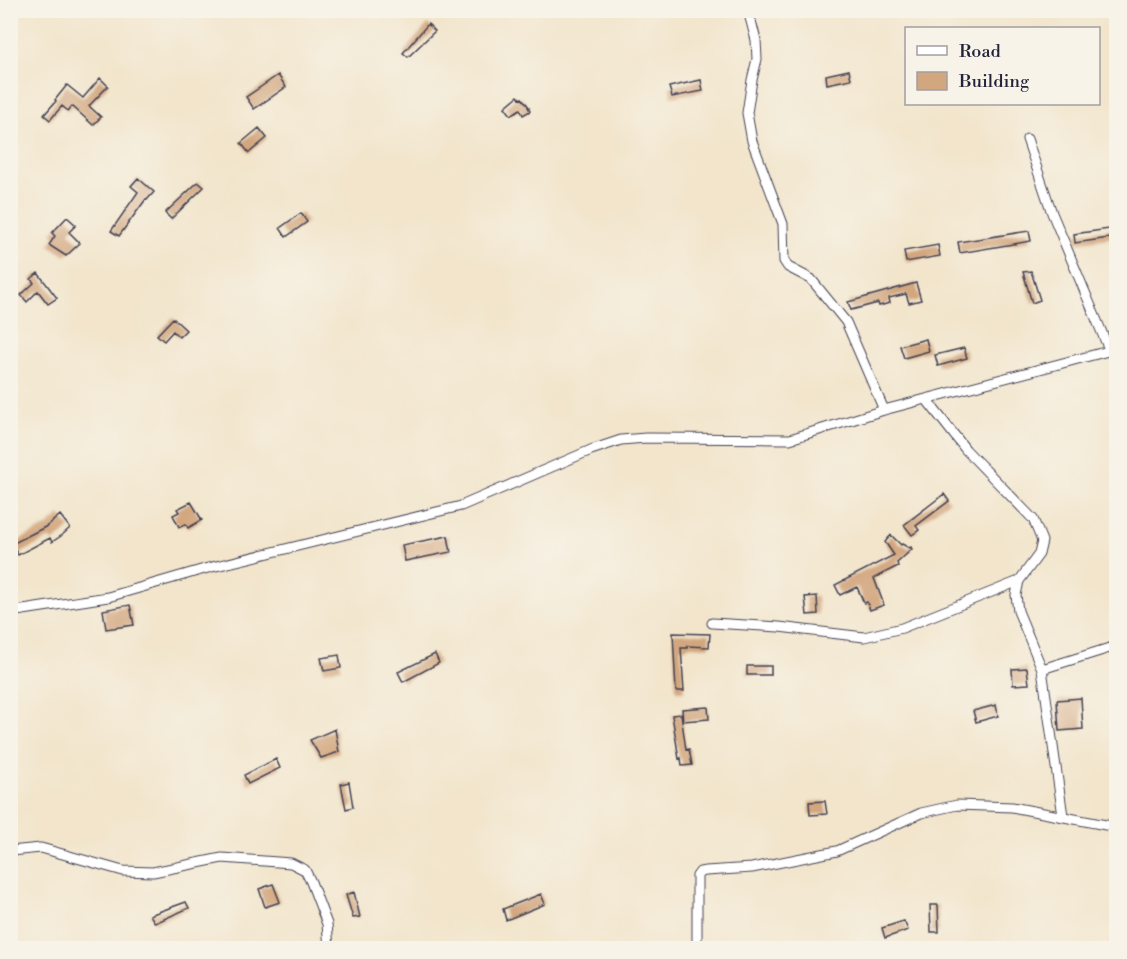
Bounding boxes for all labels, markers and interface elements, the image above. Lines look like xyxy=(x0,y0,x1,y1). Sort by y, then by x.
legend xyxy=(905,27,1100,105)
text: Road xyxy=(959,40,1002,63)
text: Building xyxy=(958,70,1030,93)

